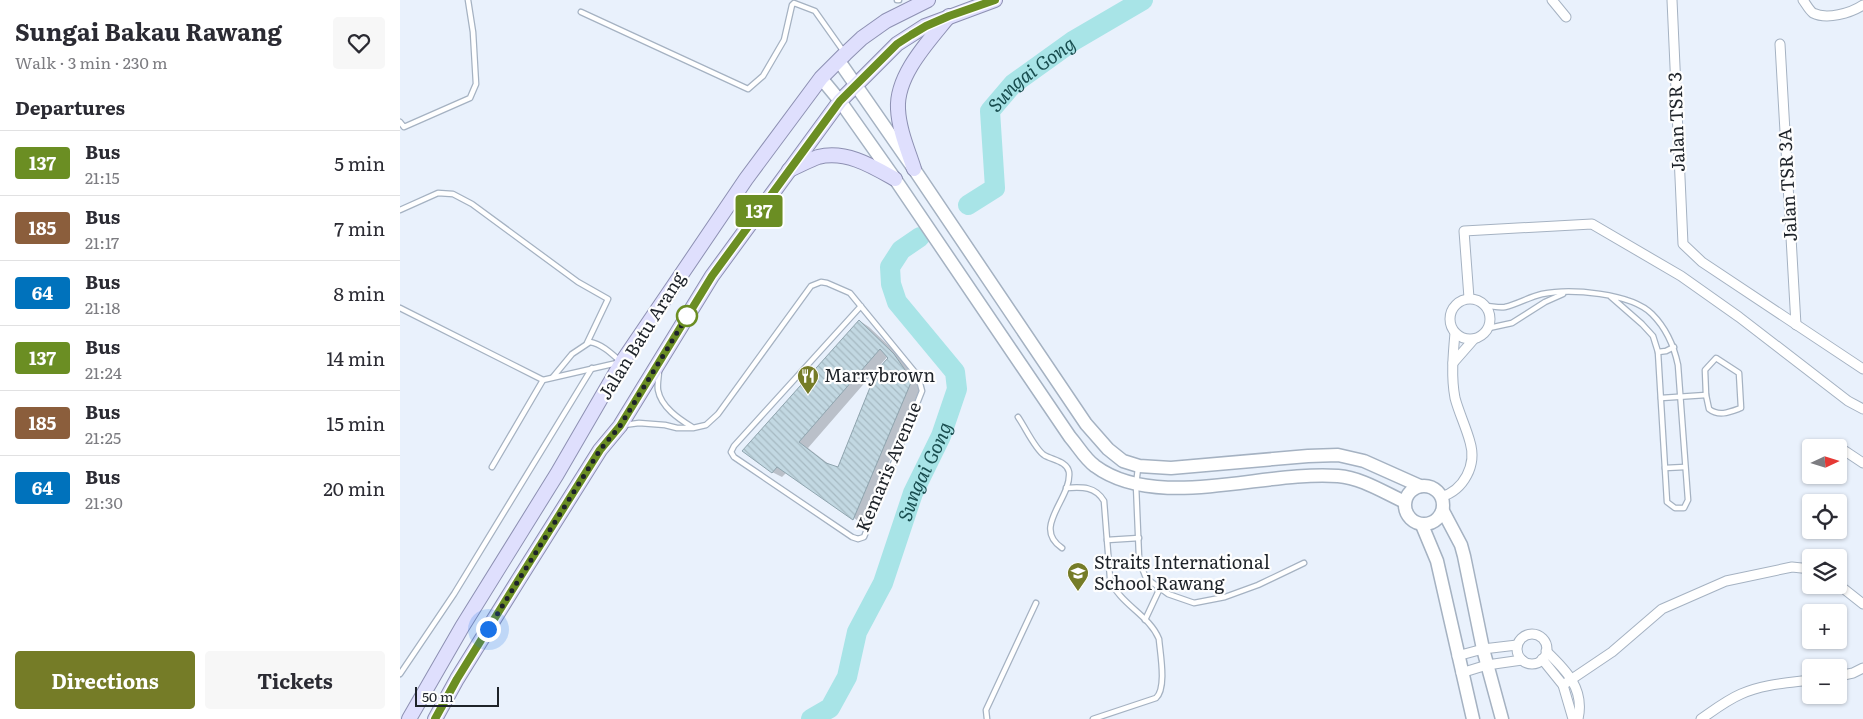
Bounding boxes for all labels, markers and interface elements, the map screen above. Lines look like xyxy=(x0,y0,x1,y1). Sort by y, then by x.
text: Sungai Bakau Rawang xyxy=(15,13,282,48)
button: heart xyxy=(333,17,385,69)
water label: Sungai Gong xyxy=(980,29,1081,117)
text: Walk · 3 min · 230 m xyxy=(15,50,167,74)
street label: Jalan TSR 3 xyxy=(1660,72,1691,173)
text: Departures xyxy=(15,93,125,121)
street label: Jalan TSR 3A xyxy=(1770,128,1803,242)
text: Bus xyxy=(85,137,120,165)
text: 137 xyxy=(29,149,56,176)
text: 5 min xyxy=(334,149,385,177)
text: 21:15 xyxy=(85,165,120,189)
line badge: 137 xyxy=(730,195,788,227)
text: 137 xyxy=(746,197,772,224)
text: Bus xyxy=(85,202,120,230)
text: 185 xyxy=(29,214,56,241)
text: 7 min xyxy=(334,214,385,242)
text: 21:17 xyxy=(85,230,119,254)
street label: Jalan Batu Arang xyxy=(591,265,691,404)
text: Bus xyxy=(85,267,120,295)
text: 64 xyxy=(32,279,53,306)
text: 8 min xyxy=(333,279,385,307)
text: 21:18 xyxy=(85,295,120,319)
unlabelled marker xyxy=(676,305,698,327)
text: Bus xyxy=(85,332,120,360)
text: 137 xyxy=(29,344,56,371)
text: 14 min xyxy=(326,344,385,372)
text: 21:24 xyxy=(85,360,122,384)
place label: Marrybrown xyxy=(824,361,935,388)
restaurant icon: Marrybrown xyxy=(796,364,820,395)
text: Bus xyxy=(85,397,120,425)
street label: Kemaris Avenue xyxy=(848,397,927,536)
text: 185 xyxy=(29,409,56,436)
text: 15 min xyxy=(326,409,385,437)
water label: Sungai Gong xyxy=(890,418,958,525)
text: 21:25 xyxy=(85,425,121,449)
north arrow xyxy=(1802,439,1848,484)
map controls xyxy=(1802,439,1847,704)
text: Bus xyxy=(85,462,120,490)
text: 64 xyxy=(32,474,53,501)
text: 20 min xyxy=(323,474,385,502)
text: 21:30 xyxy=(85,490,123,514)
button: locate xyxy=(1802,494,1847,539)
place label: Straits International School Rawang xyxy=(1094,548,1270,596)
button: layers xyxy=(1802,549,1847,594)
school or university icon: Straits International School Rawang xyxy=(1066,561,1090,592)
button: + xyxy=(1802,604,1847,649)
your location xyxy=(476,617,501,642)
button: Directions xyxy=(15,651,195,709)
button: Tickets xyxy=(205,651,385,709)
button: − xyxy=(1802,659,1847,704)
scale bar xyxy=(415,684,499,707)
text: 50 m xyxy=(422,686,454,706)

